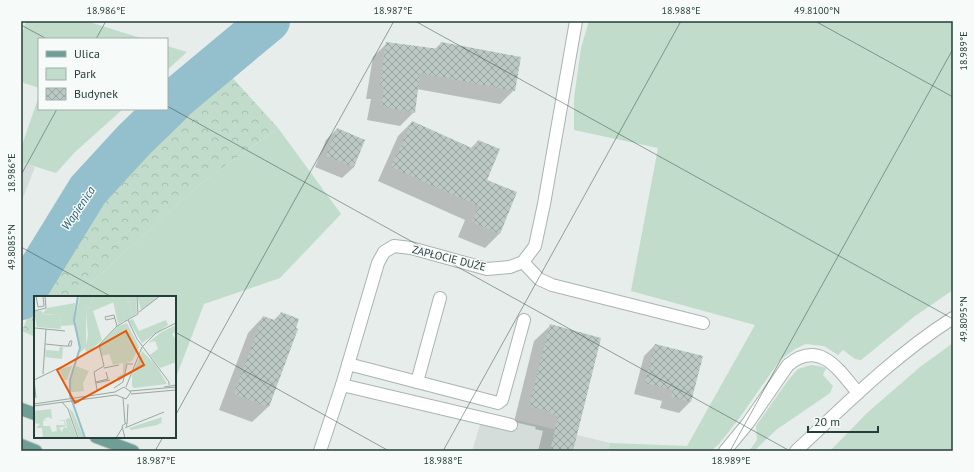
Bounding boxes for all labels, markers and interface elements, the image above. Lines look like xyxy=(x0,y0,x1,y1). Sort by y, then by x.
text: 18.986°E xyxy=(87,4,126,17)
text: 18.987°E xyxy=(374,4,413,17)
text: 18.988°E xyxy=(662,4,701,17)
text: 49.8100°N xyxy=(794,4,840,17)
text: 18.989°E xyxy=(957,32,970,71)
legend xyxy=(38,38,168,110)
text: Ulica xyxy=(74,46,100,61)
text: Park xyxy=(74,66,96,81)
text: Budynek xyxy=(74,86,118,101)
text: 18.986°E xyxy=(5,154,18,193)
water label: Wapienica xyxy=(58,183,98,233)
text: 49.8085°N xyxy=(5,224,18,270)
street label: ZAPŁOCIE DUŻE xyxy=(411,242,487,274)
inset map xyxy=(34,296,176,438)
text: 49.8095°N xyxy=(957,296,970,342)
scale bar xyxy=(808,408,878,434)
text: 20 m xyxy=(814,414,840,429)
text: 18.987°E xyxy=(137,454,176,467)
text: 18.988°E xyxy=(424,454,463,467)
text: 18.989°E xyxy=(712,454,751,467)

